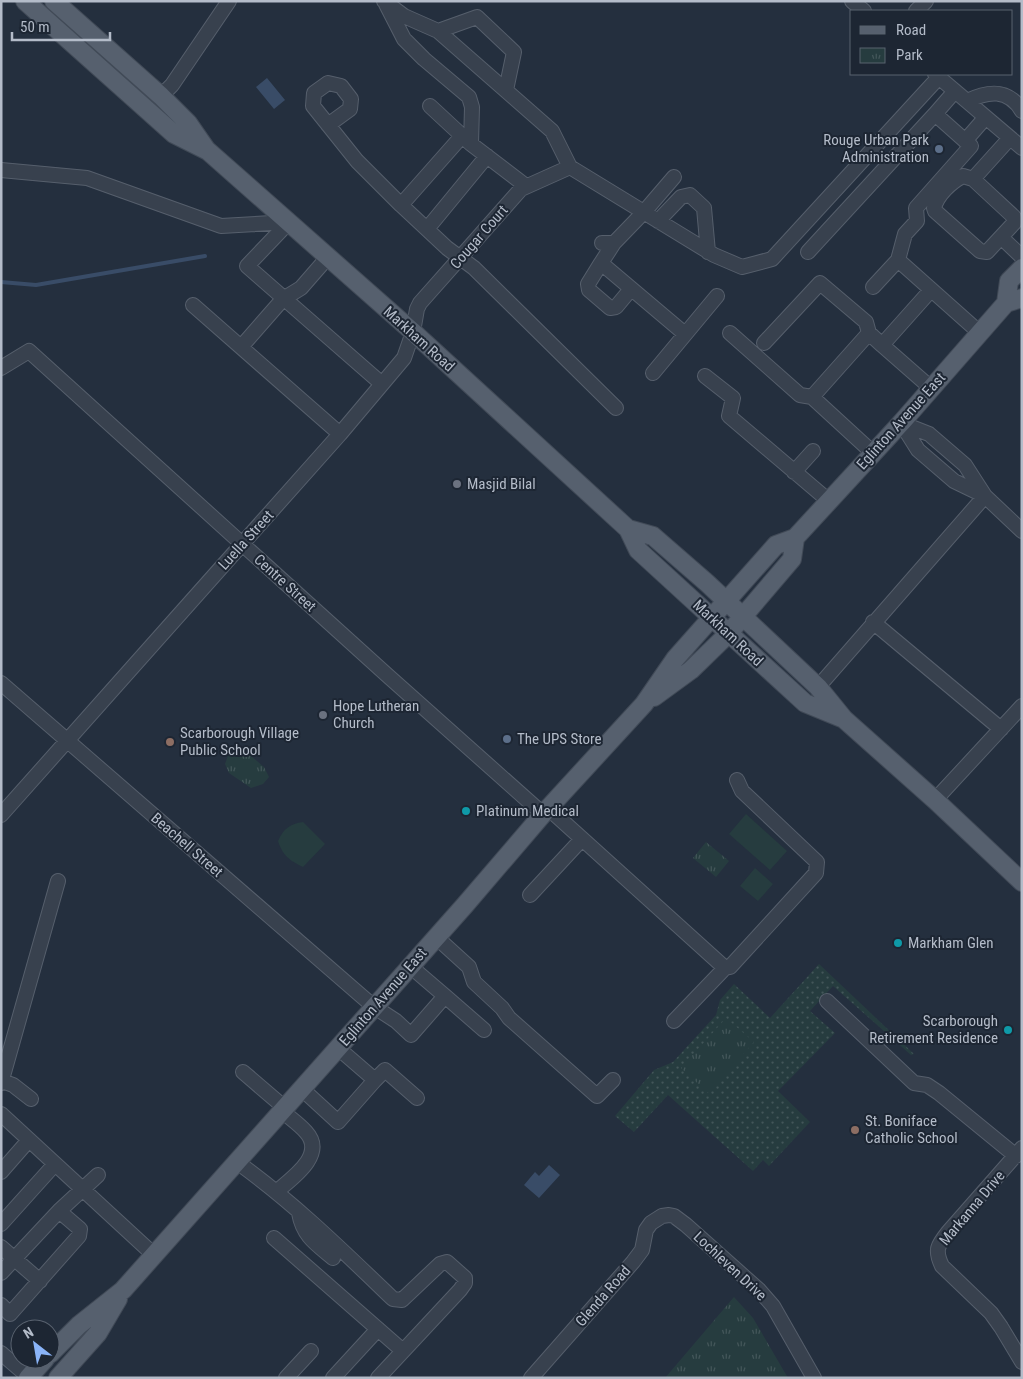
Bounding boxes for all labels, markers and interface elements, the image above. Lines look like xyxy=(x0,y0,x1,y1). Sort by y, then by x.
scale bar xyxy=(12,10,110,42)
legend xyxy=(850,10,1013,75)
text: 50 m xyxy=(20,18,50,36)
text: Road xyxy=(896,21,926,39)
text: Park xyxy=(896,46,923,64)
place label: Rouge Urban Park Administration xyxy=(823,131,929,166)
marker: Rouge Urban Park Administration xyxy=(933,143,945,155)
street label: Cougar Court xyxy=(446,201,512,273)
street label: Markham Road xyxy=(380,302,458,376)
street label: Eglinton Avenue East xyxy=(853,369,949,473)
place label: Masjid Bilal xyxy=(467,475,536,493)
marker: Masjid Bilal xyxy=(451,478,463,490)
street label: Luella Street xyxy=(215,507,277,573)
street label: Centre Street xyxy=(250,550,320,616)
street label: Markham Road xyxy=(689,596,767,670)
place label: Hope Lutheran Church xyxy=(333,697,419,732)
marker: Hope Lutheran Church xyxy=(317,709,329,721)
place label: Scarborough Village Public School xyxy=(180,724,299,759)
place label: The UPS Store xyxy=(517,730,602,748)
marker: The UPS Store xyxy=(501,733,513,745)
marker: Scarborough Village Public School xyxy=(164,736,176,748)
place label: Platinum Medical xyxy=(476,802,579,820)
marker: Platinum Medical xyxy=(460,805,472,817)
street label: Beachell Street xyxy=(147,809,227,881)
place label: Markham Glen xyxy=(908,934,994,952)
marker: Markham Glen xyxy=(892,937,904,949)
street label: Eglinton Avenue East xyxy=(336,944,430,1050)
place label: Scarborough Retirement Residence xyxy=(869,1012,998,1047)
marker: Scarborough Retirement Residence xyxy=(1002,1024,1014,1036)
place label: St. Boniface Catholic School xyxy=(865,1112,958,1147)
marker: St. Boniface Catholic School xyxy=(849,1124,861,1136)
street label: Markanna Drive xyxy=(935,1167,1009,1249)
street label: Lochleven Drive xyxy=(690,1228,770,1304)
street label: Glenda Road xyxy=(572,1262,634,1330)
north arrow xyxy=(10,1319,60,1369)
text: N xyxy=(21,1324,36,1342)

